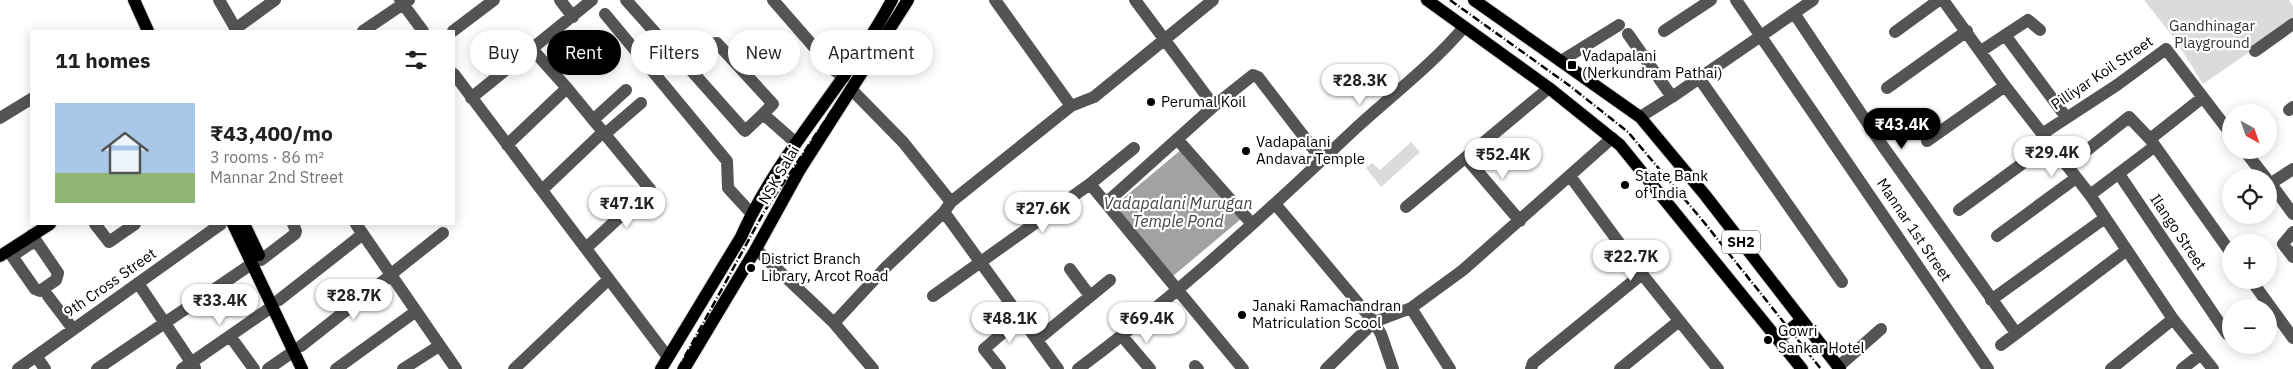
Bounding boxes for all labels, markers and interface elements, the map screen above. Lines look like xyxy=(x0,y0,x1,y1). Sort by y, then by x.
park label: Gandhinagar Playground xyxy=(2169,16,2255,52)
chip: Buy xyxy=(470,30,537,75)
chip: Rent xyxy=(547,30,621,75)
chip: Filters xyxy=(631,30,718,75)
chip: New xyxy=(728,30,800,75)
chip: Apartment xyxy=(810,30,933,75)
street label: Pilliyar Koil Street xyxy=(2047,31,2156,114)
text: 11 homes xyxy=(55,46,151,74)
icon: filters xyxy=(402,46,430,74)
place label: Vadapalani (Nerkundram Pathai) xyxy=(1582,46,1722,82)
marker: Vadapalani (Nerkundram Pathai) xyxy=(1566,59,1578,71)
pin: ₹28.3K xyxy=(1319,64,1401,106)
text: ₹28.3K xyxy=(1333,70,1387,90)
place label: Perumal Koil xyxy=(1161,92,1246,111)
marker: Perumal Koil xyxy=(1145,96,1157,108)
north arrow xyxy=(2222,104,2278,159)
map controls xyxy=(2222,104,2277,354)
pin: ₹43.4K xyxy=(1861,108,1943,150)
text: ₹43.4K xyxy=(1875,114,1929,134)
text: ₹43,400/mo xyxy=(210,119,333,147)
icon: home xyxy=(95,123,155,183)
place label: Vadapalani Andavar Temple xyxy=(1256,132,1365,168)
pin: ₹29.4K xyxy=(2011,136,2093,178)
pin: ₹52.4K xyxy=(1462,138,1544,180)
street label: NSK Salai xyxy=(754,142,803,208)
text: ₹29.4K xyxy=(2025,142,2079,162)
text: ₹52.4K xyxy=(1476,144,1530,164)
marker: Vadapalani Andavar Temple xyxy=(1240,145,1252,157)
text: 3 rooms · 86 m² xyxy=(210,147,324,167)
place label: State Bank of India xyxy=(1635,166,1708,202)
text: Mannar 2nd Street xyxy=(210,167,344,187)
button: locate xyxy=(2222,169,2277,224)
street label: Mannar 1st Street xyxy=(1873,174,1956,285)
marker: State Bank of India xyxy=(1619,179,1631,191)
pin: ₹47.1K xyxy=(586,186,668,229)
street label: Ilango Street xyxy=(2146,190,2211,273)
pin: ₹27.6K xyxy=(1002,192,1084,234)
text: ₹47.1K xyxy=(600,193,654,213)
water label: Vadapalani Murugan Temple Pond xyxy=(1104,193,1252,231)
text: ₹27.6K xyxy=(1016,198,1070,218)
road number: SH2 xyxy=(1722,230,1760,253)
button: + xyxy=(2222,234,2277,289)
pin: ₹22.7K xyxy=(1590,240,1672,282)
street label: 9th Cross Street xyxy=(60,244,160,322)
text: ₹22.7K xyxy=(1604,246,1658,266)
place label: District Branch Library, Arcot Road xyxy=(761,249,889,285)
marker: District Branch Library, Arcot Road xyxy=(745,262,757,274)
pin: ₹28.7K xyxy=(313,278,395,321)
pin: ₹33.4K xyxy=(179,284,261,326)
text: ₹28.7K xyxy=(327,285,381,305)
text: ₹33.4K xyxy=(193,290,247,310)
place label: Janaki Ramachandran Matriculation Scool xyxy=(1252,296,1401,332)
button: − xyxy=(2222,299,2277,354)
pin: ₹48.1K xyxy=(969,302,1051,344)
pin: ₹69.4K xyxy=(1106,302,1188,344)
text: ₹48.1K xyxy=(983,308,1037,328)
text: ₹69.4K xyxy=(1120,308,1174,328)
marker: Janaki Ramachandran Matriculation Scool xyxy=(1236,309,1248,321)
place label: Gowri Sankar Hotel xyxy=(1778,321,1865,357)
marker: Gowri Sankar Hotel xyxy=(1762,334,1774,346)

